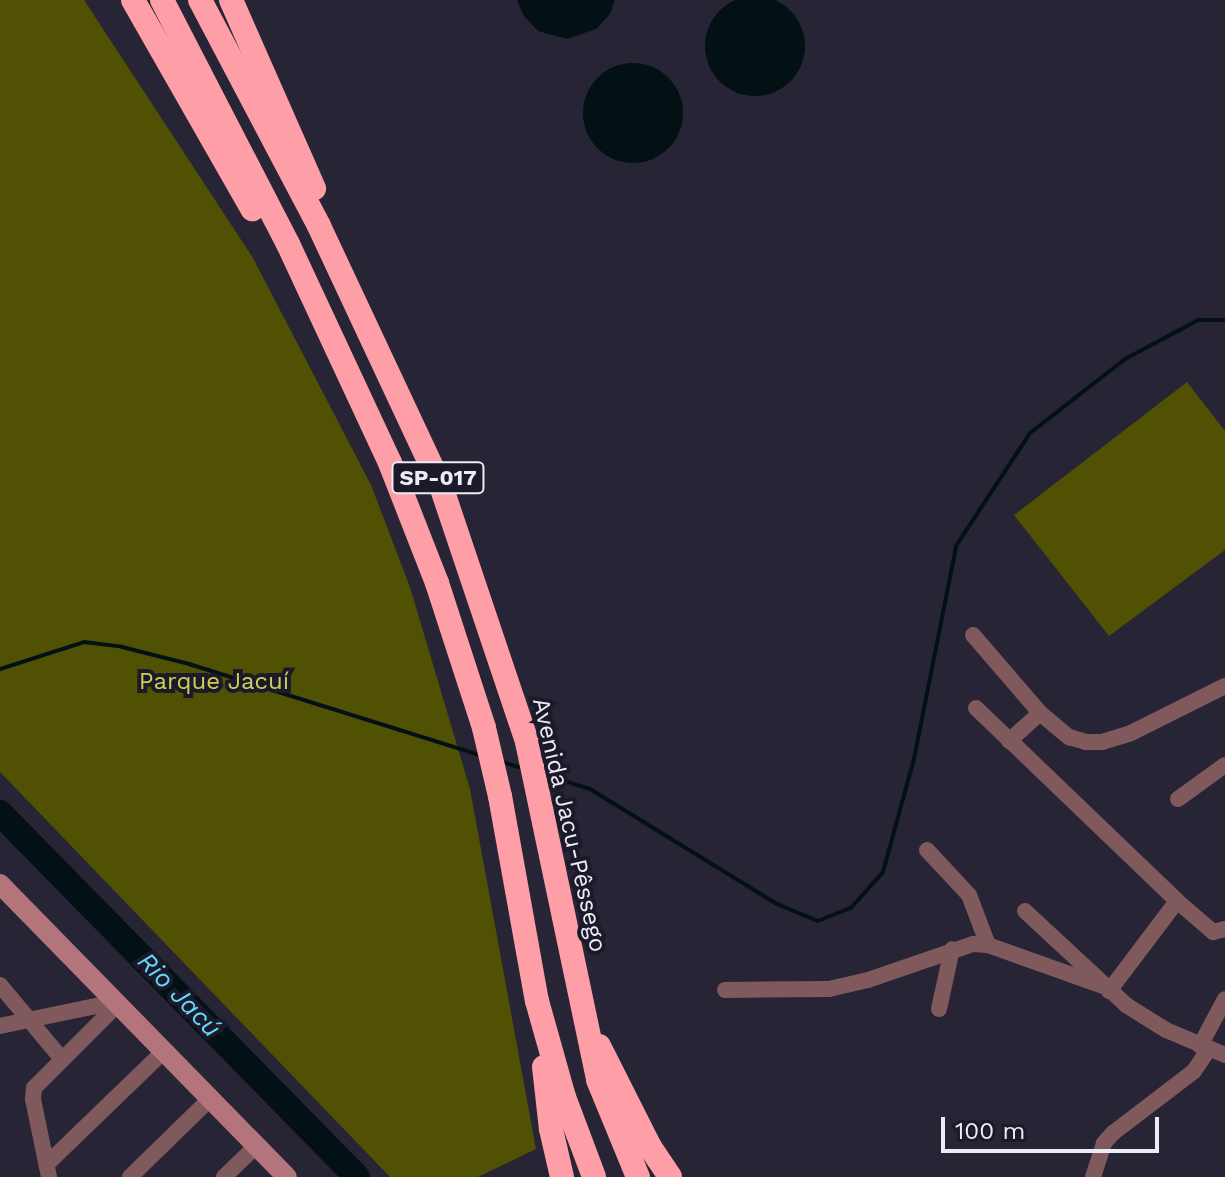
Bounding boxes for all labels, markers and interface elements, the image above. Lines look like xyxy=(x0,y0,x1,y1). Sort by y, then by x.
road number: SP-017 xyxy=(390,460,486,496)
park label: Parque Jacuí xyxy=(139,668,289,696)
street label: Avenida Jacu-Pêssego xyxy=(526,694,612,956)
water label: Rio Jacú xyxy=(131,946,227,1044)
scale bar xyxy=(945,1101,1163,1151)
text: 100 m xyxy=(955,1117,1025,1145)

